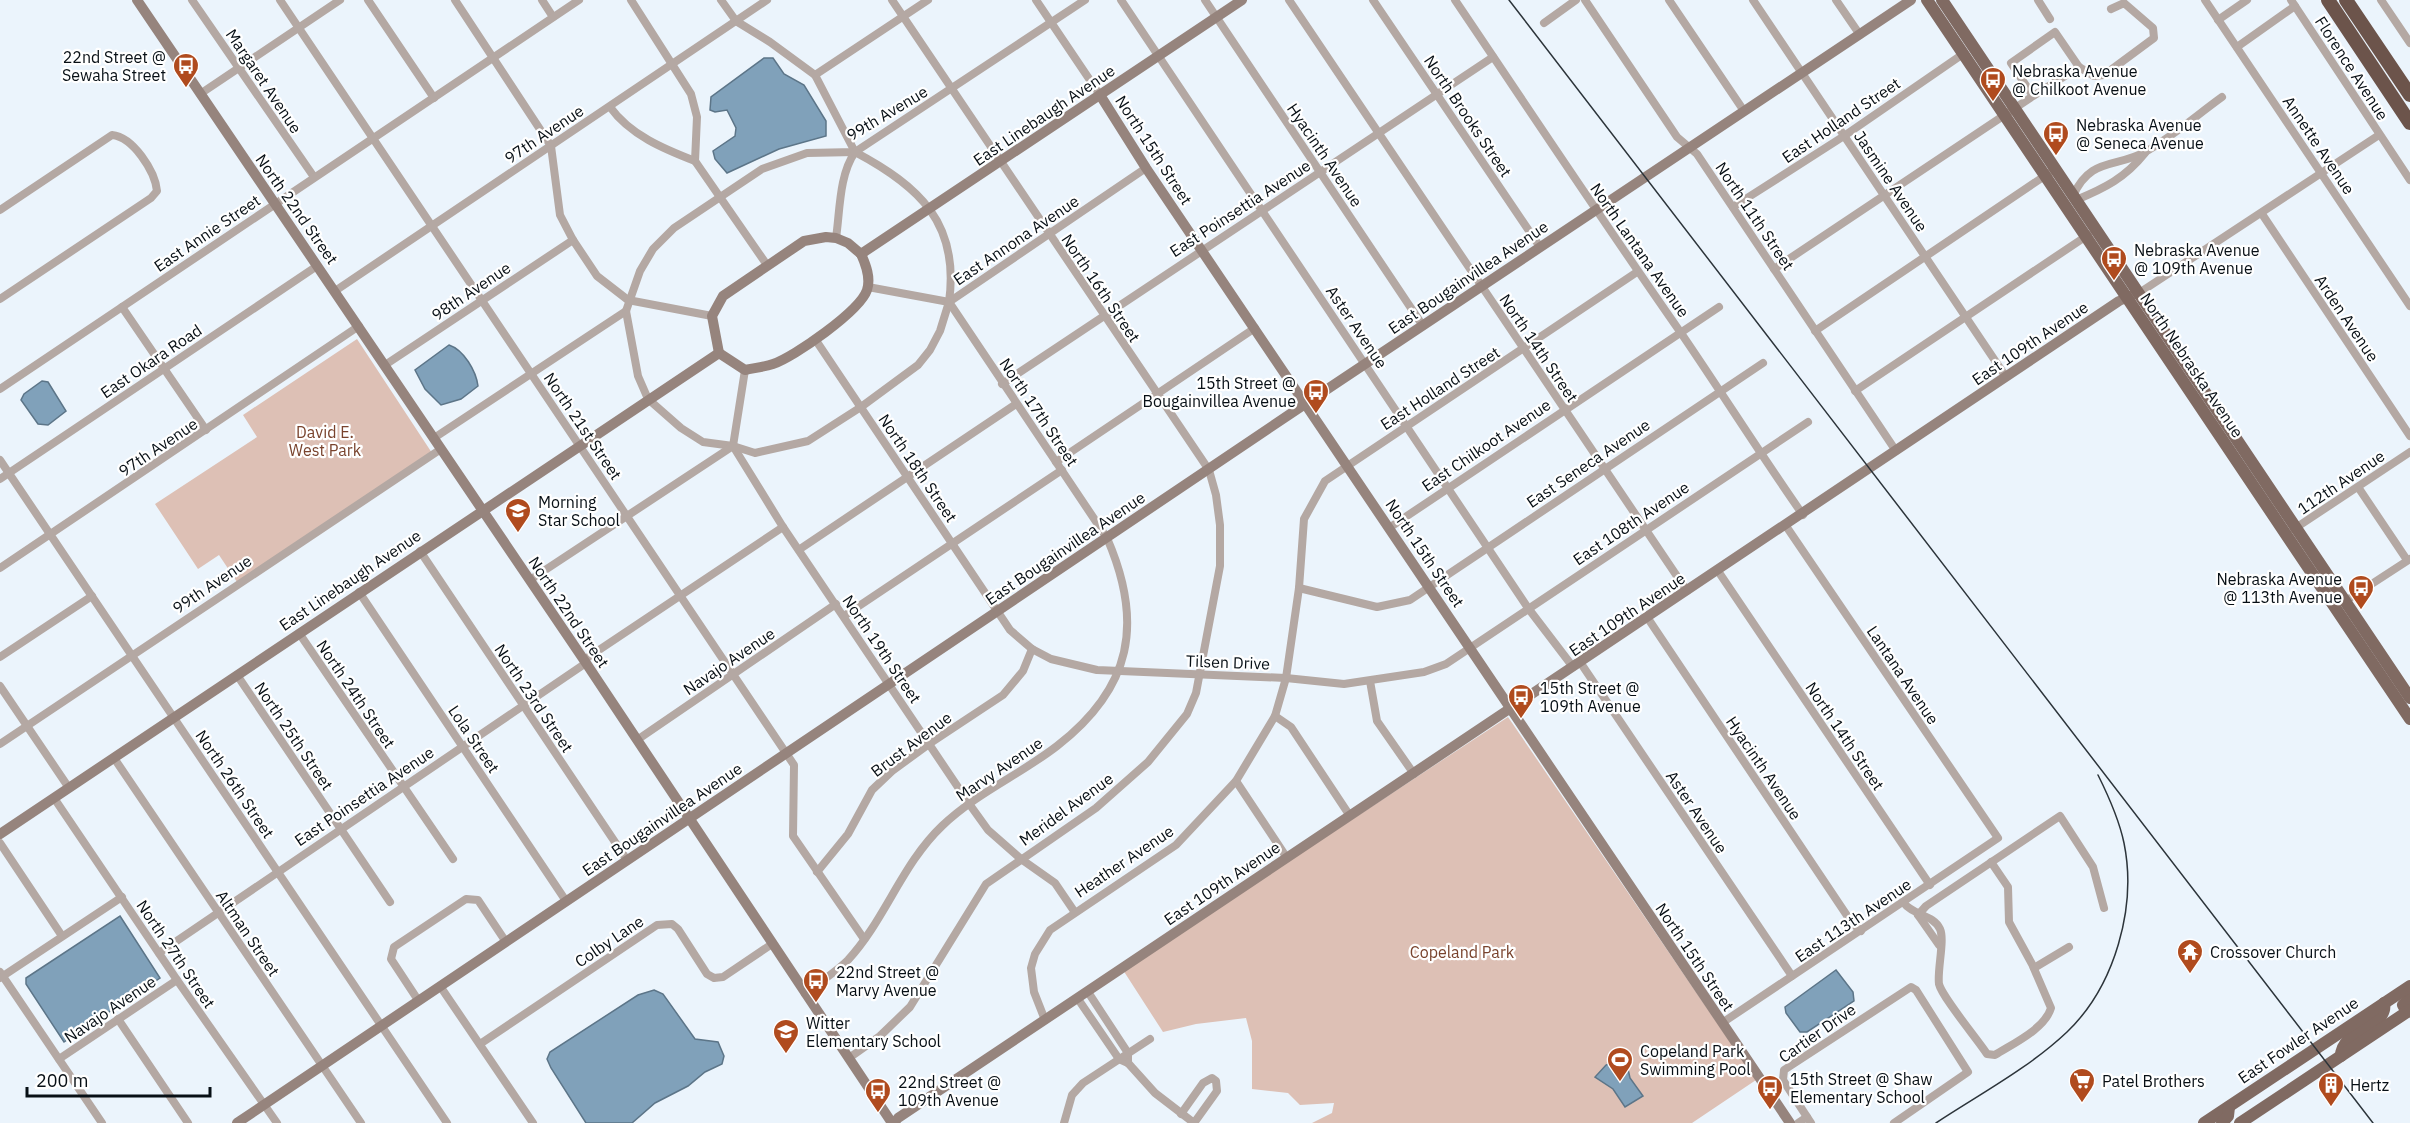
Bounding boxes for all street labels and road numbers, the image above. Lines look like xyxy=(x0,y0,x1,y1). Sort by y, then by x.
street label: Florence Avenue xyxy=(2311,12,2393,124)
street label: Margaret Avenue xyxy=(222,25,306,137)
street label: North Brooks Street xyxy=(1420,51,1516,181)
street label: East Linebaugh Avenue xyxy=(969,60,1119,170)
street label: East Holland Street xyxy=(1778,73,1904,167)
street label: 99th Avenue xyxy=(843,81,931,145)
street label: North 15th Street xyxy=(1111,92,1197,208)
street label: Annette Avenue xyxy=(2279,92,2359,198)
street label: Hyacinth Avenue xyxy=(1283,99,1367,211)
street label: 97th Avenue xyxy=(501,100,588,168)
street label: Jasmine Avenue xyxy=(1850,127,1932,235)
street label: North 22nd Street xyxy=(252,150,342,268)
street label: East Poinsettia Avenue xyxy=(1166,155,1314,261)
street label: North 11th Street xyxy=(1711,158,1799,274)
street label: North Lantana Avenue xyxy=(1586,179,1694,321)
street label: East Annie Street xyxy=(150,190,264,276)
street label: East Annona Avenue xyxy=(949,190,1083,289)
street label: East Bougainvillea Avenue xyxy=(1384,216,1552,338)
street label: North 16th Street xyxy=(1057,230,1145,346)
street label: 98th Avenue xyxy=(428,257,515,325)
street label: Arden Avenue xyxy=(2311,271,2383,365)
street label: Aster Avenue xyxy=(1322,282,1392,372)
street label: North Nebraska Avenue xyxy=(2136,289,2248,441)
street label: North 14th Street xyxy=(1495,290,1583,406)
street label: East 109th Avenue xyxy=(1968,297,2092,389)
street label: East Okara Road xyxy=(96,320,206,402)
street label: East Holland Street xyxy=(1377,342,1503,434)
street label: North 17th Street xyxy=(995,354,1083,470)
street label: North 21st Street xyxy=(540,369,626,483)
street label: East Chilkoot Avenue xyxy=(1418,394,1554,496)
street label: North 18th Street xyxy=(874,410,962,526)
street label: 97th Avenue xyxy=(115,413,202,481)
street label: East Seneca Avenue xyxy=(1522,414,1654,512)
street label: 112th Avenue xyxy=(2294,445,2389,518)
street label: East 108th Avenue xyxy=(1569,477,1693,569)
street label: East Bougainvillea Avenue xyxy=(981,487,1149,609)
street label: North 15th Street xyxy=(1381,495,1469,611)
street label: East Linebaugh Avenue xyxy=(275,525,425,635)
street label: 99th Avenue xyxy=(169,550,256,618)
street label: North 22nd Street xyxy=(524,553,614,671)
street label: East 109th Avenue xyxy=(1565,568,1689,660)
street label: North 19th Street xyxy=(838,591,926,707)
street label: Lantana Avenue xyxy=(1863,622,1943,728)
street label: Navajo Avenue xyxy=(679,623,779,699)
street label: North 24th Street xyxy=(312,636,400,752)
street label: North 23rd Street xyxy=(490,640,578,756)
street label: Tilsen Drive xyxy=(1186,651,1271,673)
street label: North 25th Street xyxy=(250,678,338,794)
street label: North 14th Street xyxy=(1801,678,1889,794)
street label: Lola Street xyxy=(444,701,504,777)
street label: Brust Avenue xyxy=(867,707,955,781)
street label: Hyacinth Avenue xyxy=(1722,712,1806,824)
street label: North 26th Street xyxy=(191,726,279,842)
street label: Marvy Avenue xyxy=(952,732,1046,805)
street label: East Poinsettia Avenue xyxy=(291,742,438,850)
street label: East Bougainvillea Avenue xyxy=(578,758,746,880)
street label: Aster Avenue xyxy=(1662,767,1732,857)
street label: Meridel Avenue xyxy=(1015,768,1117,850)
street label: Heather Avenue xyxy=(1071,820,1178,902)
street label: East 109th Avenue xyxy=(1160,837,1284,929)
street label: East 113th Avenue xyxy=(1791,874,1915,966)
street label: Altman Street xyxy=(212,886,284,980)
street label: North 27th Street xyxy=(132,896,220,1012)
street label: North 15th Street xyxy=(1651,899,1739,1015)
street label: Colby Lane xyxy=(571,911,647,971)
street label: Navajo Avenue xyxy=(60,971,160,1047)
street label: East Fowler Avenue xyxy=(2234,992,2362,1088)
street label: Cartier Drive xyxy=(1775,999,1860,1067)

